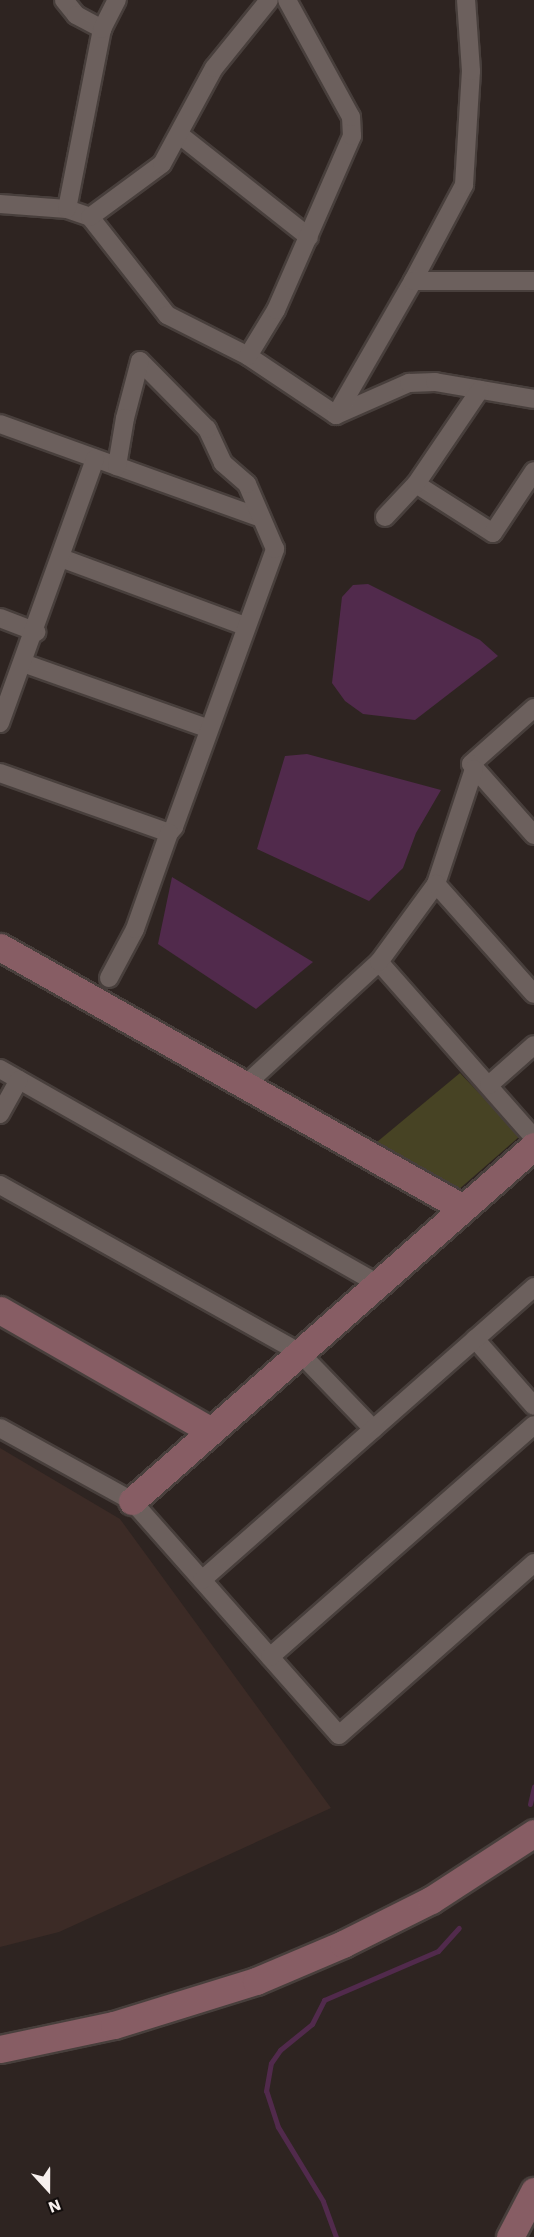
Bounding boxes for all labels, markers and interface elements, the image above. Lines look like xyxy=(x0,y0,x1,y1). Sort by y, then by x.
north arrow xyxy=(18,2159,78,2219)
text: N xyxy=(46,2195,64,2217)

